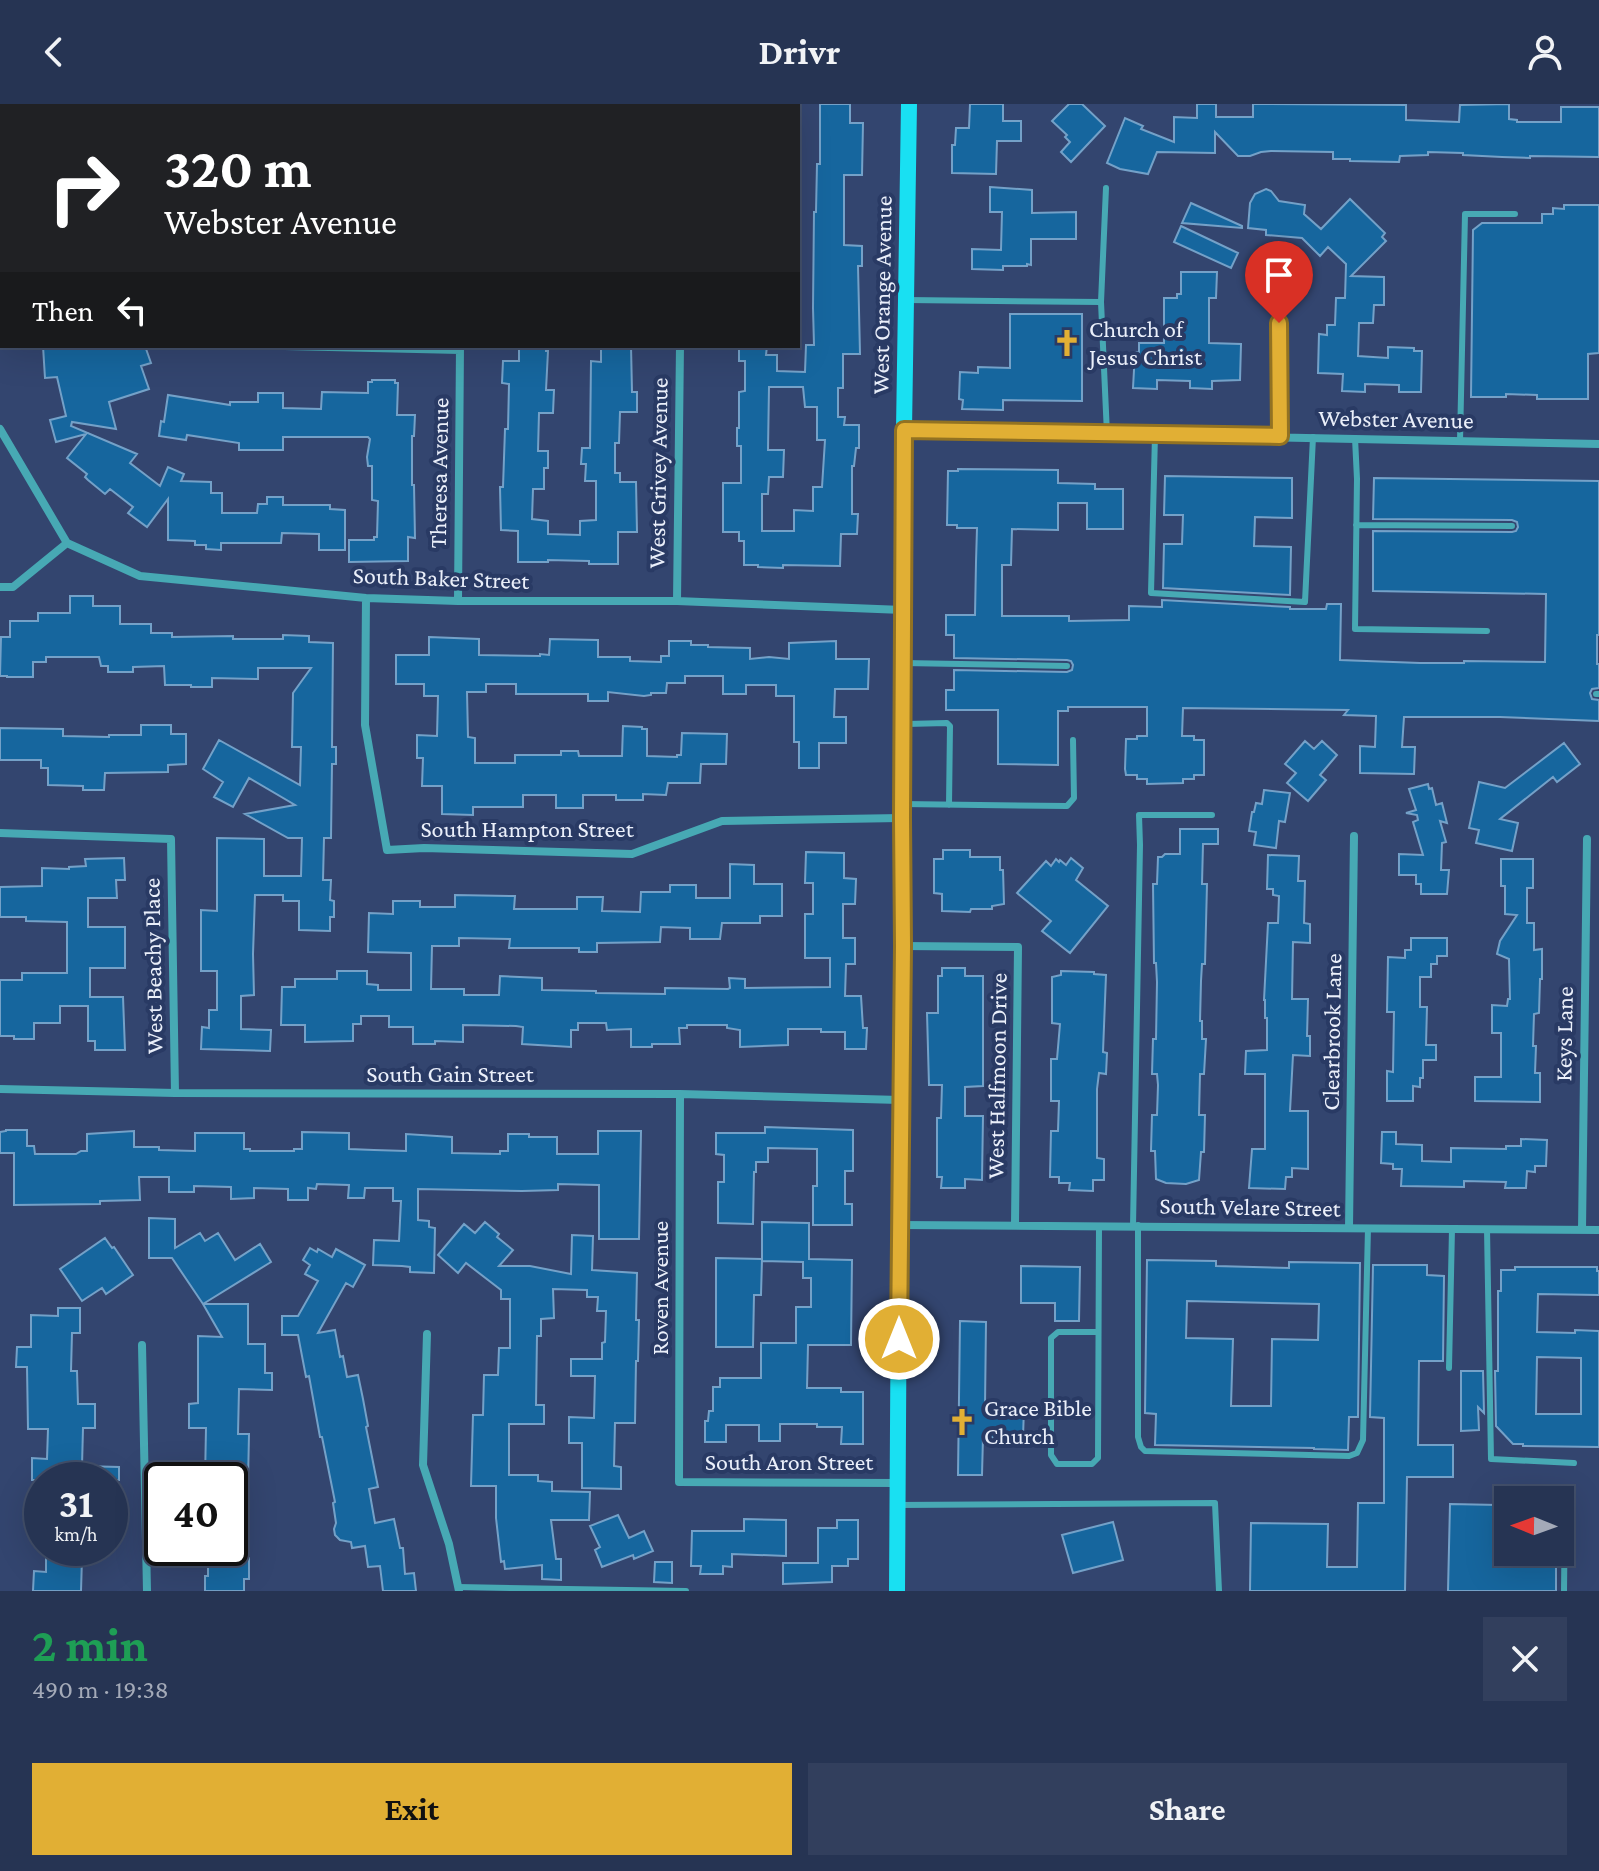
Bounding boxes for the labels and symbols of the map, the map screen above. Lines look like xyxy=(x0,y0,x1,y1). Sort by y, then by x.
street label: West Orange Avenue xyxy=(866,195,897,395)
pin xyxy=(1245,241,1313,323)
place label: Church of Jesus Christ xyxy=(1087,315,1203,370)
church icon: Church of Jesus Christ xyxy=(1052,328,1082,358)
street label: West Grivey Avenue xyxy=(642,377,673,569)
street label: Theresa Avenue xyxy=(424,397,453,549)
street label: Webster Avenue xyxy=(1318,404,1474,433)
street label: South Baker Street xyxy=(352,561,531,594)
street label: South Hampton Street xyxy=(420,815,635,842)
street label: West Beachy Place xyxy=(137,878,168,1054)
street label: Clearbrook Lane xyxy=(1317,953,1346,1111)
street label: West Halfmoon Drive xyxy=(981,973,1012,1179)
street label: Keys Lane xyxy=(1549,986,1578,1082)
street label: South Gain Street xyxy=(366,1060,535,1087)
street label: South Velare Street xyxy=(1159,1191,1342,1222)
street label: Roven Avenue xyxy=(646,1221,673,1355)
position arrow xyxy=(857,1297,941,1381)
place label: Grace Bible Church xyxy=(984,1394,1092,1449)
church icon: Grace Bible Church xyxy=(947,1407,977,1437)
street label: South Aron Street xyxy=(705,1448,874,1475)
speed limit sign: 40 xyxy=(144,1462,248,1566)
north arrow xyxy=(1494,1486,1574,1566)

